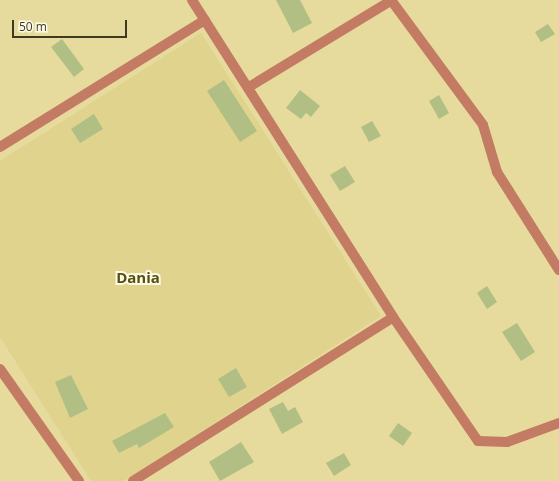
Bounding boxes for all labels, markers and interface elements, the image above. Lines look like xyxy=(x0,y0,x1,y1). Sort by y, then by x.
scale bar xyxy=(14,12,129,38)
text: 50 m xyxy=(19,18,47,35)
district label: Dania xyxy=(116,269,160,287)

